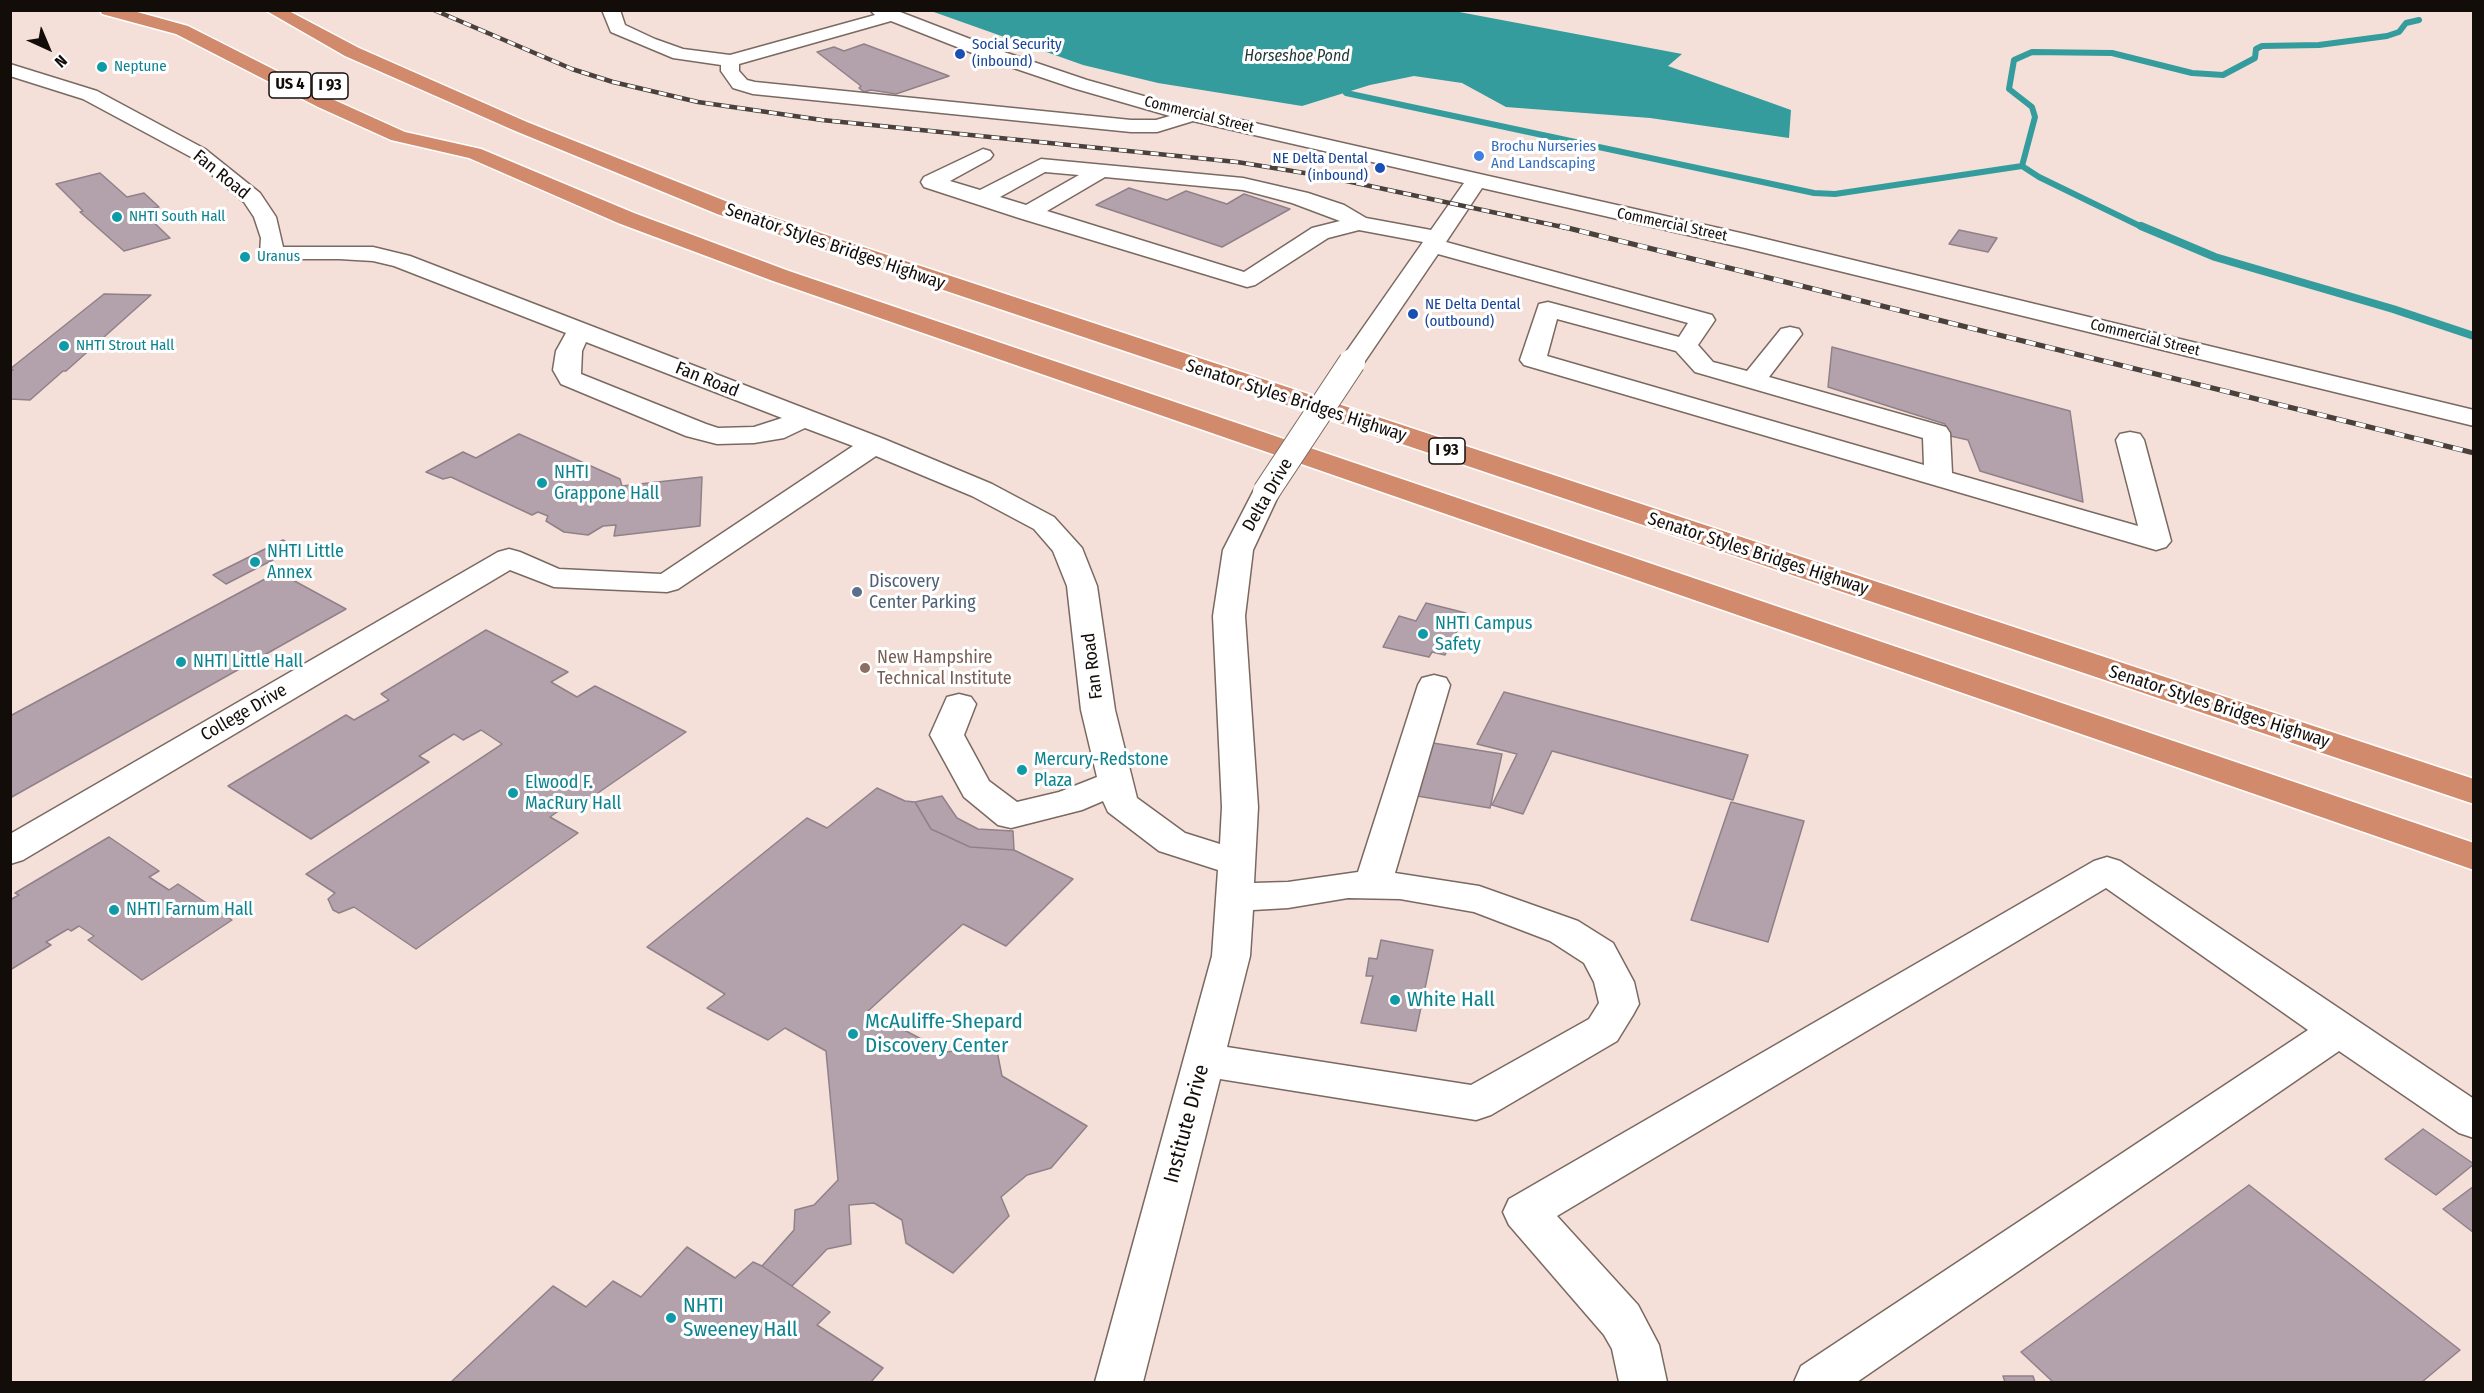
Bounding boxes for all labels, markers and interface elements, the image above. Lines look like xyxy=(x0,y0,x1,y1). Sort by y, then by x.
north arrow xyxy=(18,18,78,78)
place label: Social Security (inbound) xyxy=(972,36,1062,71)
marker: Social Security (inbound) xyxy=(953,47,967,61)
water label: Horseshoe Pond xyxy=(1244,47,1350,67)
text: N xyxy=(51,51,71,71)
place label: Neptune xyxy=(114,58,167,76)
marker: Neptune xyxy=(95,60,109,74)
road number: US 4 xyxy=(269,72,311,98)
road number: I 93 xyxy=(312,73,348,99)
street label: Commercial Street xyxy=(1142,93,1256,137)
place label: Brochu Nurseries And Landscaping xyxy=(1491,138,1596,173)
street label: Fan Road xyxy=(188,146,254,204)
marker: Brochu Nurseries And Landscaping xyxy=(1472,149,1486,163)
place label: NE Delta Dental (inbound) xyxy=(1273,150,1368,185)
marker: NE Delta Dental (inbound) xyxy=(1373,161,1387,175)
street label: Senator Styles Bridges Highway xyxy=(722,199,948,295)
street label: Commercial Street xyxy=(1615,205,1729,245)
place label: NHTI South Hall xyxy=(129,208,225,226)
marker: NHTI South Hall xyxy=(110,210,124,224)
place label: Uranus xyxy=(257,248,300,266)
marker: Uranus xyxy=(238,250,252,264)
place label: NE Delta Dental (outbound) xyxy=(1425,296,1520,331)
marker: NE Delta Dental (outbound) xyxy=(1406,307,1420,321)
street label: Commercial Street xyxy=(2088,316,2202,360)
place label: NHTI Strout Hall xyxy=(76,337,174,355)
marker: NHTI Strout Hall xyxy=(57,339,71,353)
street label: Senator Styles Bridges Highway xyxy=(1183,355,1409,447)
street label: Fan Road xyxy=(672,358,742,402)
road number: I 93 xyxy=(1429,438,1465,464)
street label: Delta Drive xyxy=(1238,455,1298,535)
place label: NHTI Grappone Hall xyxy=(554,462,659,504)
marker: NHTI Grappone Hall xyxy=(535,476,549,490)
street label: Senator Styles Bridges Highway xyxy=(1645,508,1871,600)
place label: NHTI Little Annex xyxy=(267,541,344,584)
marker: NHTI Little Annex xyxy=(248,555,262,569)
place label: Discovery Center Parking xyxy=(869,571,976,614)
marker: Discovery Center Parking xyxy=(850,585,864,599)
place label: NHTI Campus Safety xyxy=(1435,613,1532,656)
marker: NHTI Campus Safety xyxy=(1416,627,1430,641)
street label: Fan Road xyxy=(1078,632,1108,700)
place label: New Hampshire Technical Institute xyxy=(877,647,1012,690)
place label: NHTI Little Hall xyxy=(193,651,303,673)
marker: NHTI Little Hall xyxy=(174,655,188,669)
marker: New Hampshire Technical Institute xyxy=(858,661,872,675)
street label: Senator Styles Bridges Highway xyxy=(2106,661,2332,753)
street label: College Drive xyxy=(197,680,291,746)
place label: Mercury-Redstone Plaza xyxy=(1034,749,1168,792)
marker: Mercury-Redstone Plaza xyxy=(1015,763,1029,777)
place label: Elwood F. MacRury Hall xyxy=(525,772,621,814)
marker: Elwood F. MacRury Hall xyxy=(506,786,520,800)
place label: NHTI Farnum Hall xyxy=(126,899,253,921)
marker: NHTI Farnum Hall xyxy=(107,903,121,917)
place label: White Hall xyxy=(1407,987,1495,1013)
marker: White Hall xyxy=(1388,993,1402,1007)
place label: McAuliffe-Shepard Discovery Center xyxy=(865,1009,1023,1059)
marker: McAuliffe-Shepard Discovery Center xyxy=(846,1027,860,1041)
street label: Institute Drive xyxy=(1159,1062,1215,1186)
place label: NHTI Sweeney Hall xyxy=(683,1293,797,1343)
marker: NHTI Sweeney Hall xyxy=(664,1311,678,1325)

